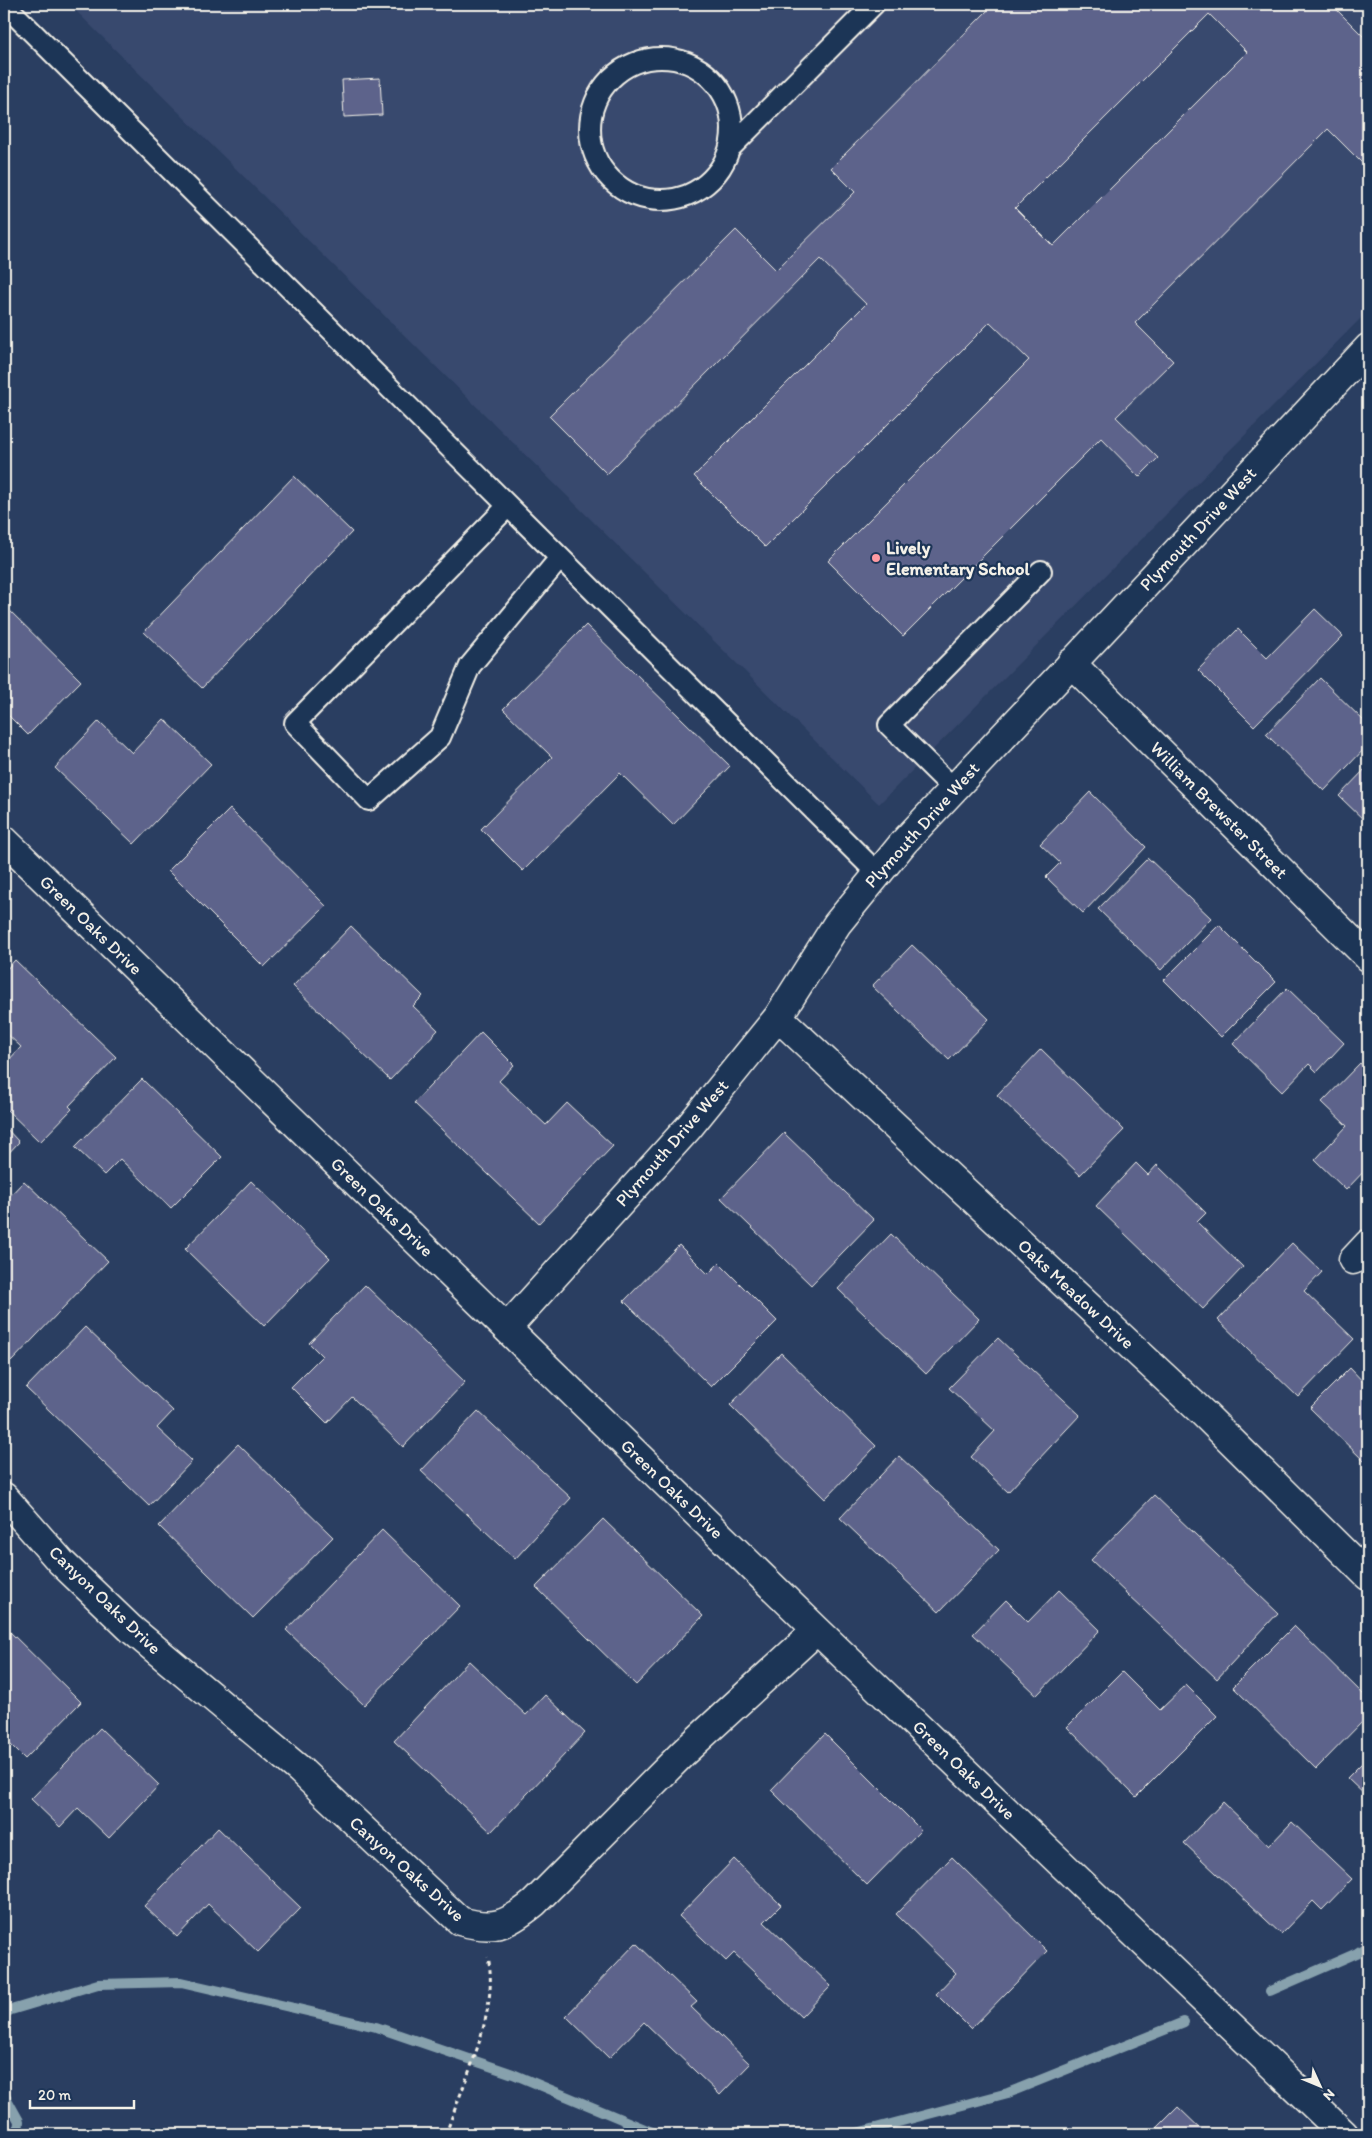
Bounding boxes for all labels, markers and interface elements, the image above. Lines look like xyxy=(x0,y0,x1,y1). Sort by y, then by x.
street label: Plymouth Drive West xyxy=(1135,462,1261,596)
place label: Lively Elementary School xyxy=(886,537,1030,580)
marker: Lively Elementary School xyxy=(870,552,882,564)
street label: William Brewster Street xyxy=(1146,737,1292,883)
street label: Plymouth Drive West xyxy=(860,758,984,892)
street label: Green Oaks Drive xyxy=(35,870,147,980)
street label: Plymouth Drive West xyxy=(611,1075,733,1211)
street label: Green Oaks Drive xyxy=(326,1152,438,1262)
street label: Oaks Meadow Drive xyxy=(1013,1234,1139,1354)
street label: Green Oaks Drive xyxy=(616,1434,728,1544)
street label: Canyon Oaks Drive xyxy=(44,1541,166,1659)
street label: Green Oaks Drive xyxy=(908,1715,1020,1825)
street label: Canyon Oaks Drive xyxy=(345,1812,469,1926)
north arrow xyxy=(1294,2060,1344,2110)
scale bar xyxy=(30,2078,134,2110)
text: N xyxy=(1320,2085,1338,2104)
text: 20 m xyxy=(38,2086,72,2104)

